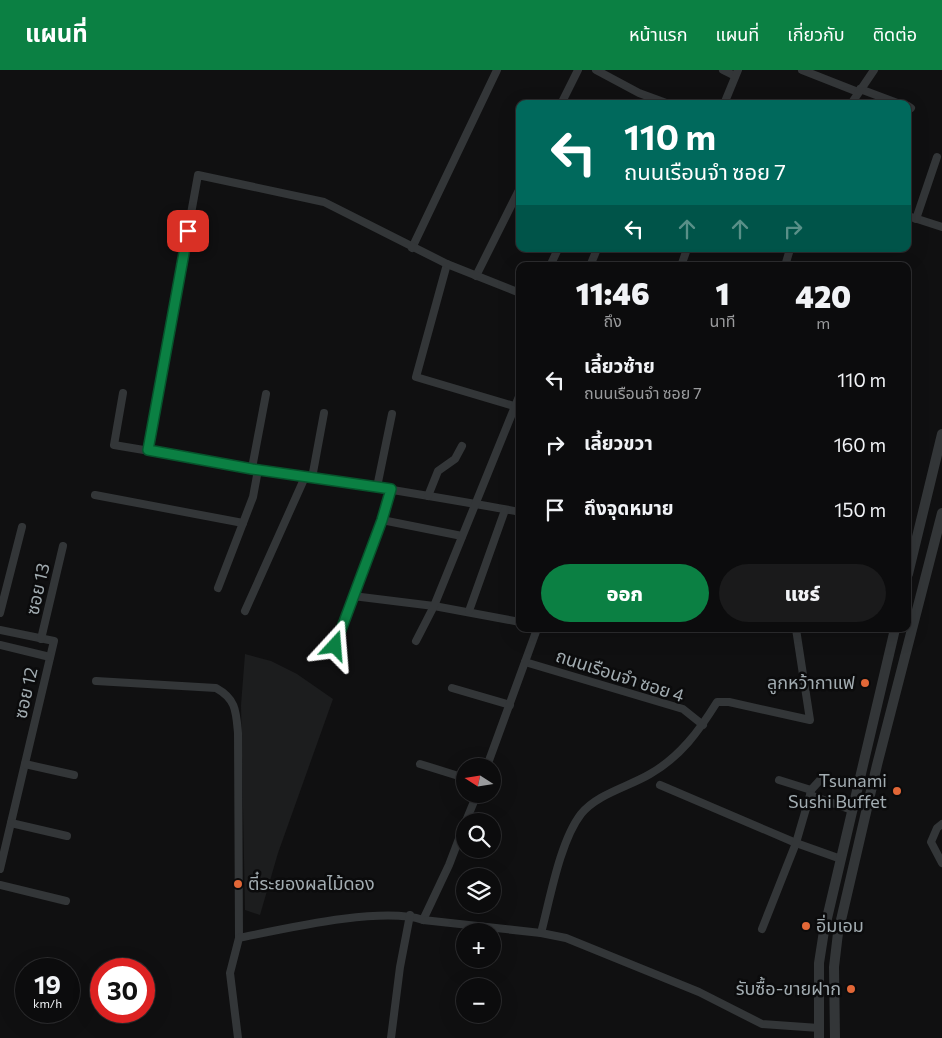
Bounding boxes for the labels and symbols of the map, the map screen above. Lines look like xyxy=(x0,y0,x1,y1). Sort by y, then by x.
pin xyxy=(167,210,209,252)
street label: ซอย 13 xyxy=(20,561,54,617)
position arrow xyxy=(308,619,360,671)
street label: ถนนเรือนจำ ซอย 4 xyxy=(553,644,688,706)
street label: ซอย 12 xyxy=(8,665,42,721)
place label: ลูกหว้ากาแฟ xyxy=(767,671,855,695)
marker: ลูกหว้ากาแฟ xyxy=(859,677,871,689)
north arrow xyxy=(456,758,501,802)
place label: Tsunami Sushi Buffet xyxy=(788,769,887,812)
marker: Tsunami Sushi Buffet xyxy=(891,785,903,797)
place label: ตี๋ระยองผลไม้ดอง xyxy=(248,871,375,894)
marker: ตี๋ระยองผลไม้ดอง xyxy=(232,878,244,890)
place label: อิ่มเอม xyxy=(816,914,864,936)
marker: อิ่มเอม xyxy=(800,920,812,932)
speed limit sign: 30 xyxy=(90,958,155,1023)
place label: รับซื้อ-ขายฝาก xyxy=(736,976,841,999)
marker: รับซื้อ-ขายฝาก xyxy=(845,983,857,995)

